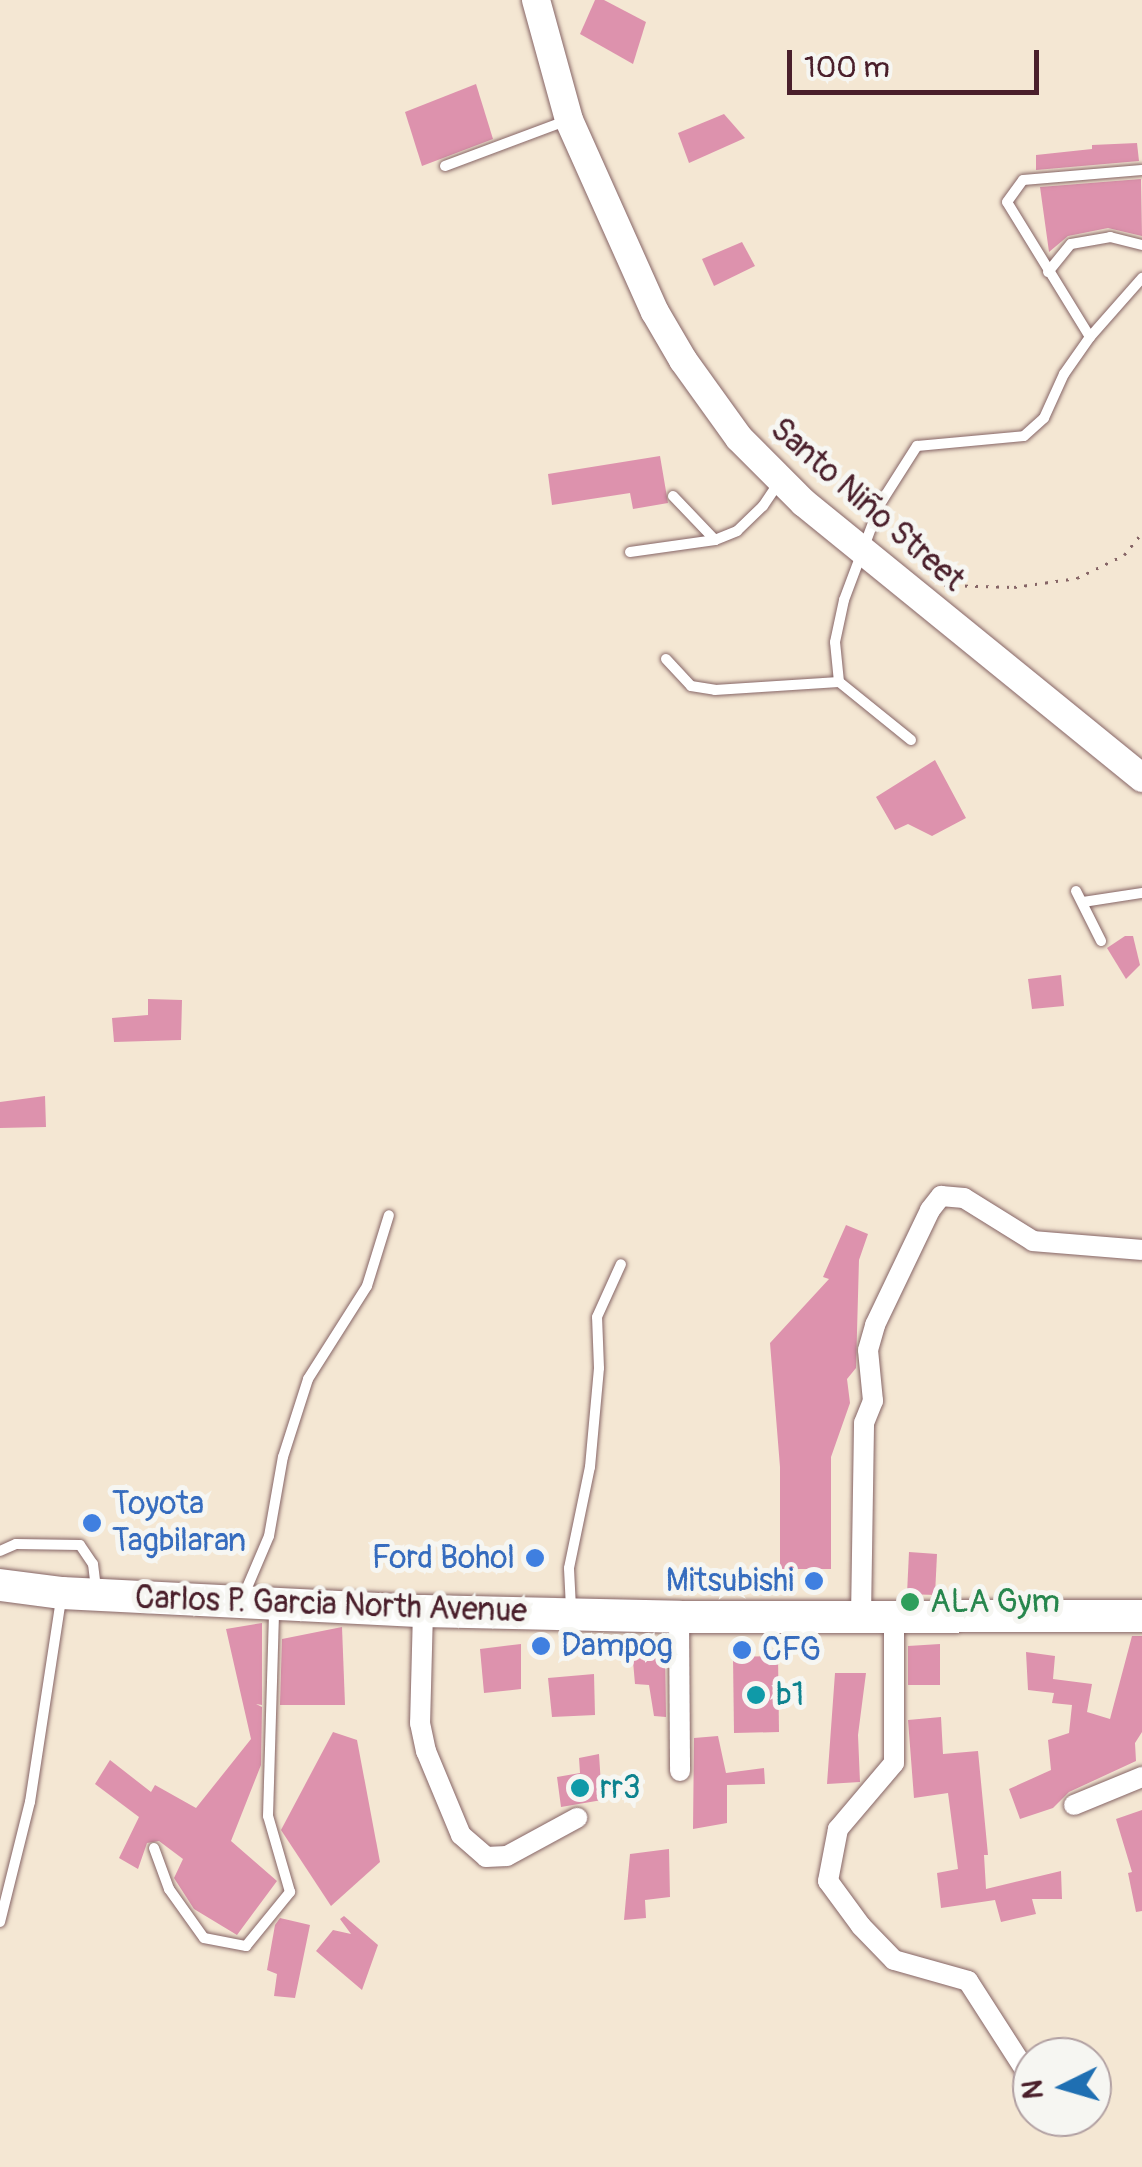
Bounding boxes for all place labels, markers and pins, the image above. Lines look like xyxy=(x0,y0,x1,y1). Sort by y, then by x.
place label: Toyota Tagbilaran xyxy=(112,1486,246,1561)
marker: Toyota Tagbilaran xyxy=(81,1512,103,1534)
place label: Ford Bohol xyxy=(372,1539,515,1577)
marker: Ford Bohol xyxy=(524,1547,546,1569)
place label: Mitsubishi xyxy=(666,1562,794,1600)
marker: Mitsubishi xyxy=(803,1570,825,1592)
place label: ALA Gym xyxy=(930,1583,1060,1621)
marker: ALA Gym xyxy=(899,1591,921,1613)
place label: Dampog xyxy=(561,1627,673,1665)
place label: CFG xyxy=(762,1631,821,1669)
marker: Dampog xyxy=(530,1635,552,1657)
marker: CFG xyxy=(731,1639,753,1661)
place label: b1 xyxy=(776,1676,804,1714)
marker: b1 xyxy=(745,1684,767,1706)
place label: rr3 xyxy=(600,1769,641,1807)
marker: rr3 xyxy=(569,1777,591,1799)

